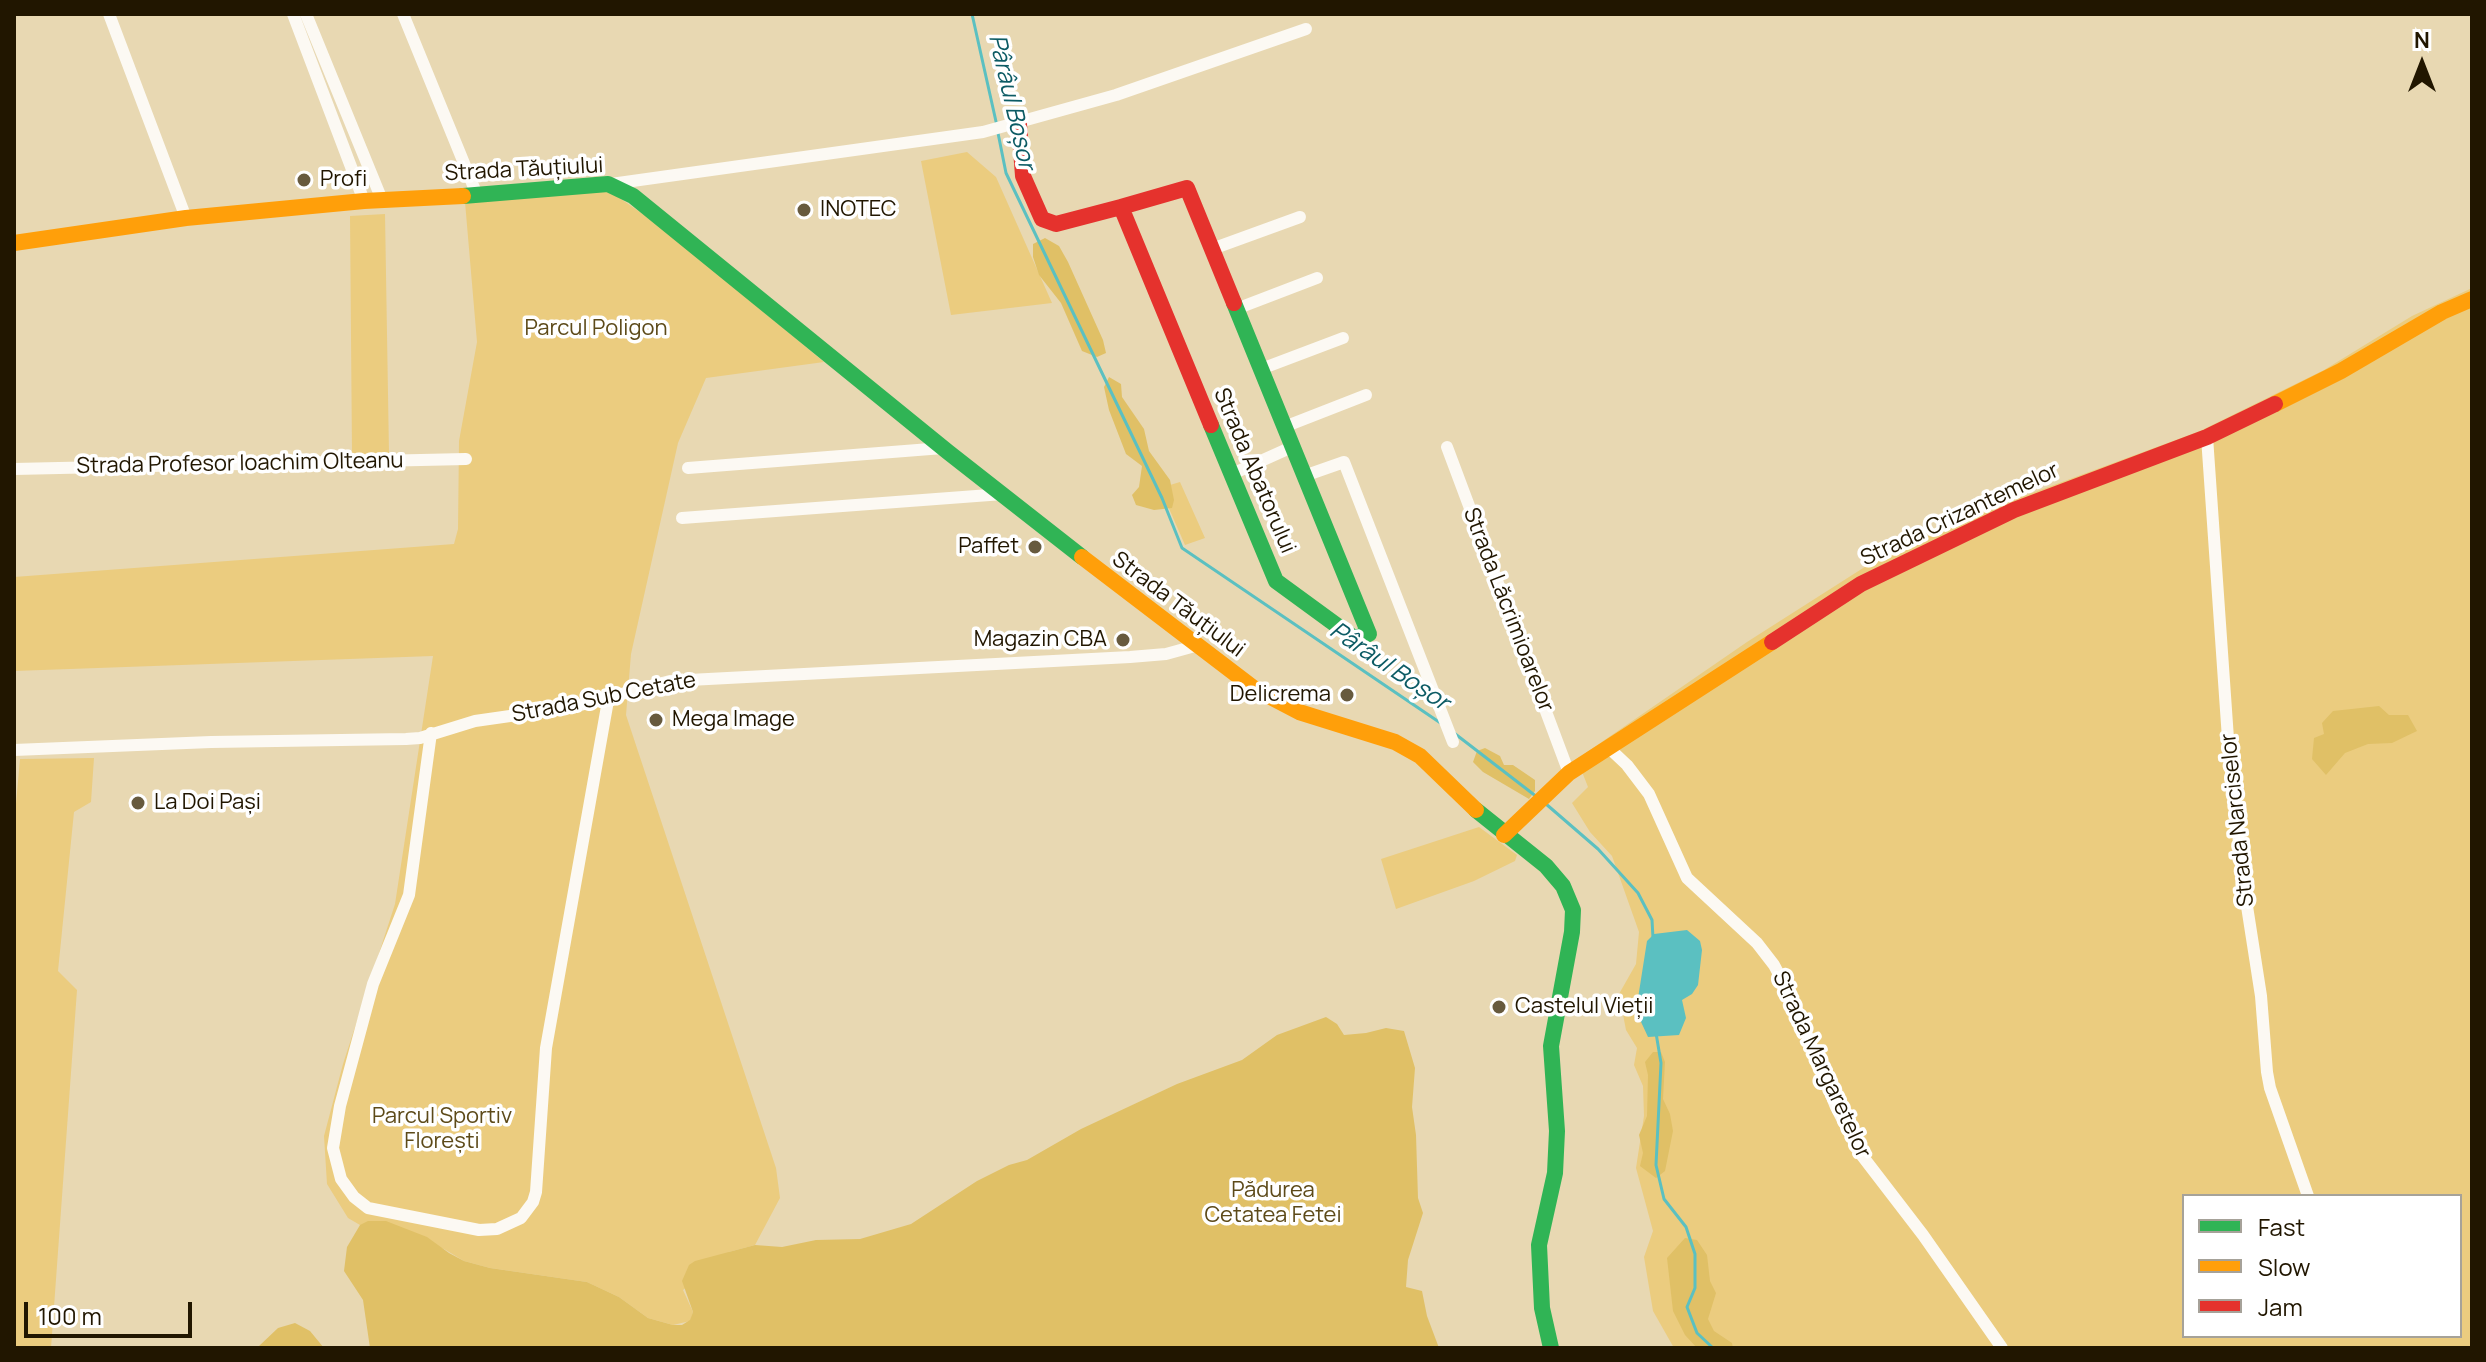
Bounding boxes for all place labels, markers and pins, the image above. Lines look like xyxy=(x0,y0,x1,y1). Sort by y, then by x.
place label: Profi xyxy=(320,167,367,193)
marker: Profi xyxy=(295,171,313,189)
place label: INOTEC xyxy=(820,197,897,223)
marker: INOTEC xyxy=(795,201,813,219)
place label: Paffet xyxy=(958,534,1019,560)
marker: Paffet xyxy=(1026,538,1044,556)
place label: Magazin CBA xyxy=(974,627,1107,653)
marker: Magazin CBA xyxy=(1114,631,1132,649)
place label: Delicrema xyxy=(1230,682,1331,708)
marker: Delicrema xyxy=(1338,686,1356,704)
place label: Mega Image xyxy=(672,707,795,733)
marker: Mega Image xyxy=(647,711,665,729)
place label: La Doi Pași xyxy=(154,790,261,816)
marker: La Doi Pași xyxy=(129,794,147,812)
place label: Castelul Vieții xyxy=(1515,994,1653,1020)
marker: Castelul Vieții xyxy=(1490,998,1508,1016)

